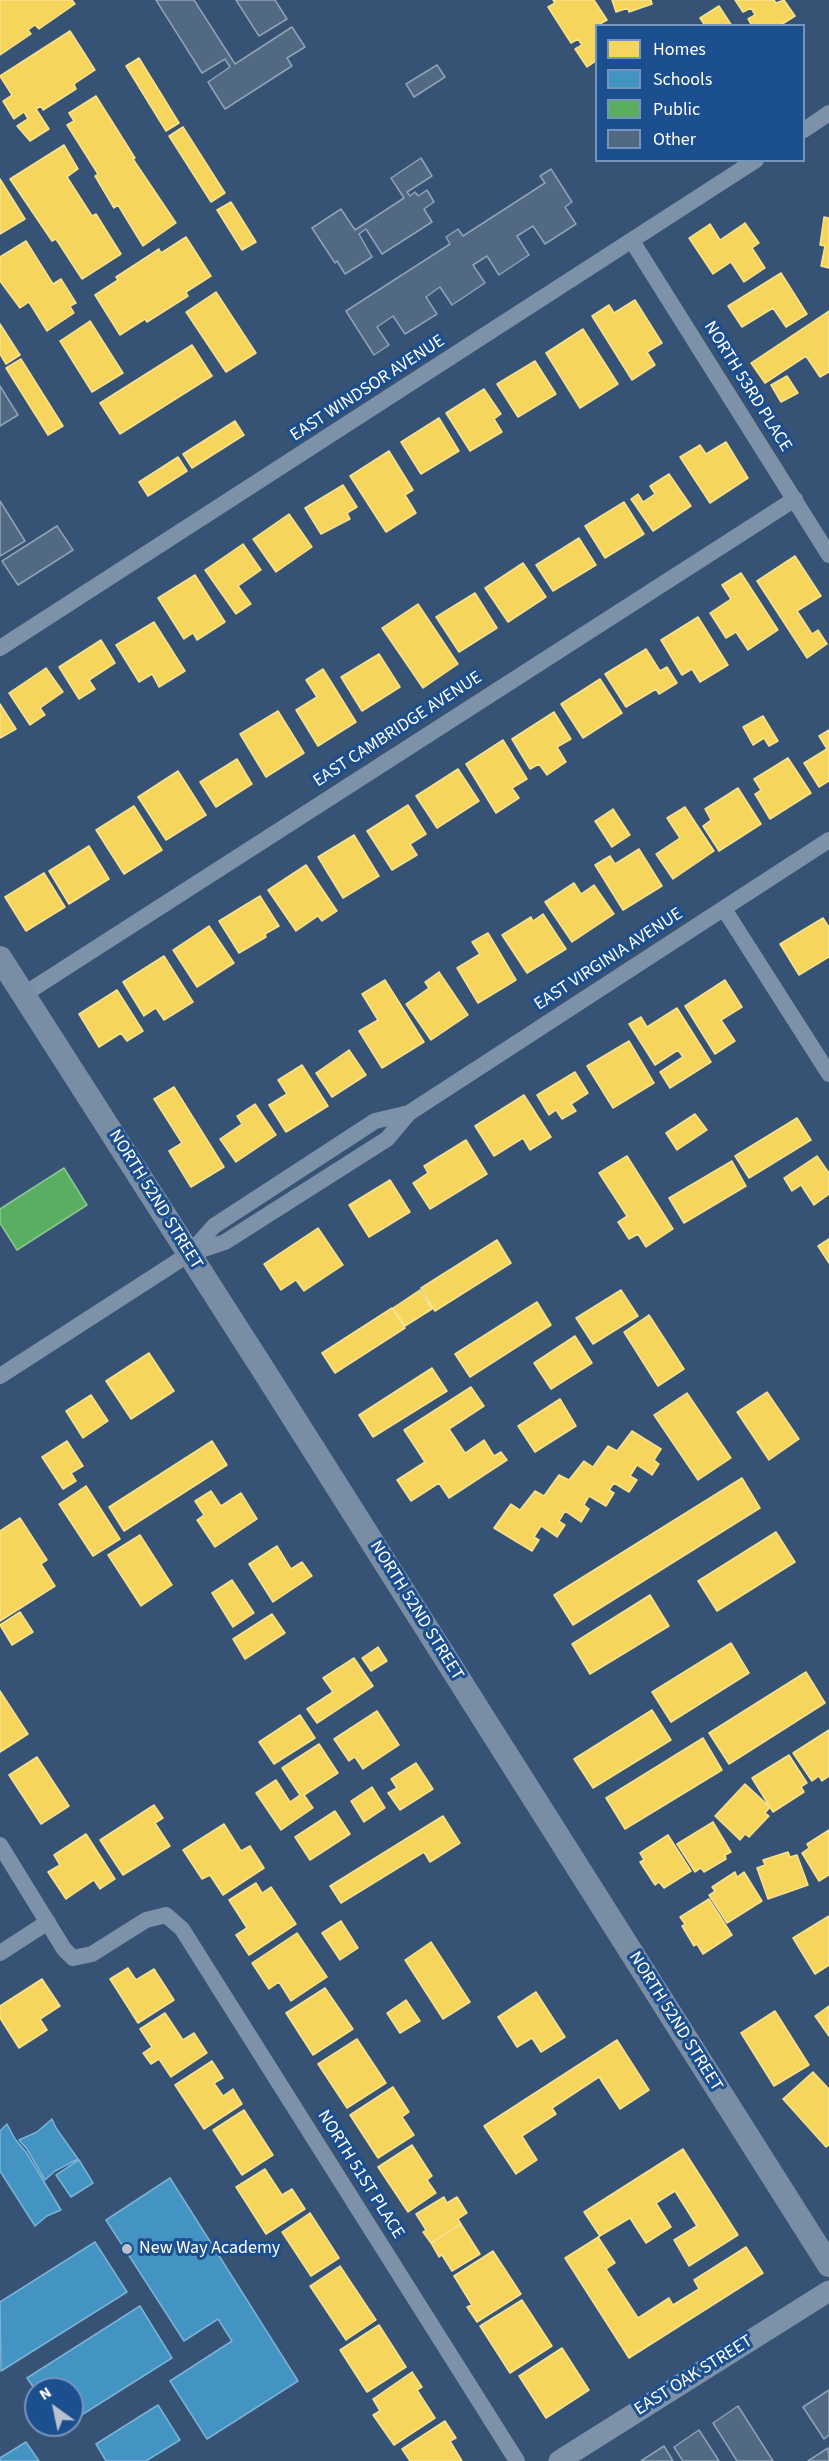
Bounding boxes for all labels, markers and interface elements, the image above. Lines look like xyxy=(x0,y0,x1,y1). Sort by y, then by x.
legend xyxy=(595,24,805,162)
text: Homes xyxy=(653,37,706,62)
text: Schools xyxy=(653,67,712,92)
text: Public xyxy=(653,97,700,122)
text: Other xyxy=(653,127,696,152)
street label: NORTH 53RD PLACE xyxy=(698,318,796,456)
street label: EAST WINDSOR AVENUE xyxy=(287,331,449,447)
street label: EAST CAMBRIDGE AVENUE xyxy=(310,667,486,793)
street label: EAST VIRGINIA AVENUE xyxy=(531,904,687,1016)
street label: NORTH 52ND STREET xyxy=(103,1126,207,1274)
street label: NORTH 52ND STREET xyxy=(364,1537,468,1685)
street label: NORTH 52ND STREET xyxy=(623,1948,727,2096)
street label: NORTH 51ST PLACE xyxy=(312,2107,408,2243)
place label: New Way Academy xyxy=(139,2238,280,2260)
marker: New Way Academy xyxy=(120,2242,134,2256)
street label: EAST OAK STREET xyxy=(631,2331,757,2421)
north arrow xyxy=(24,2377,84,2437)
text: N xyxy=(35,2381,56,2406)

